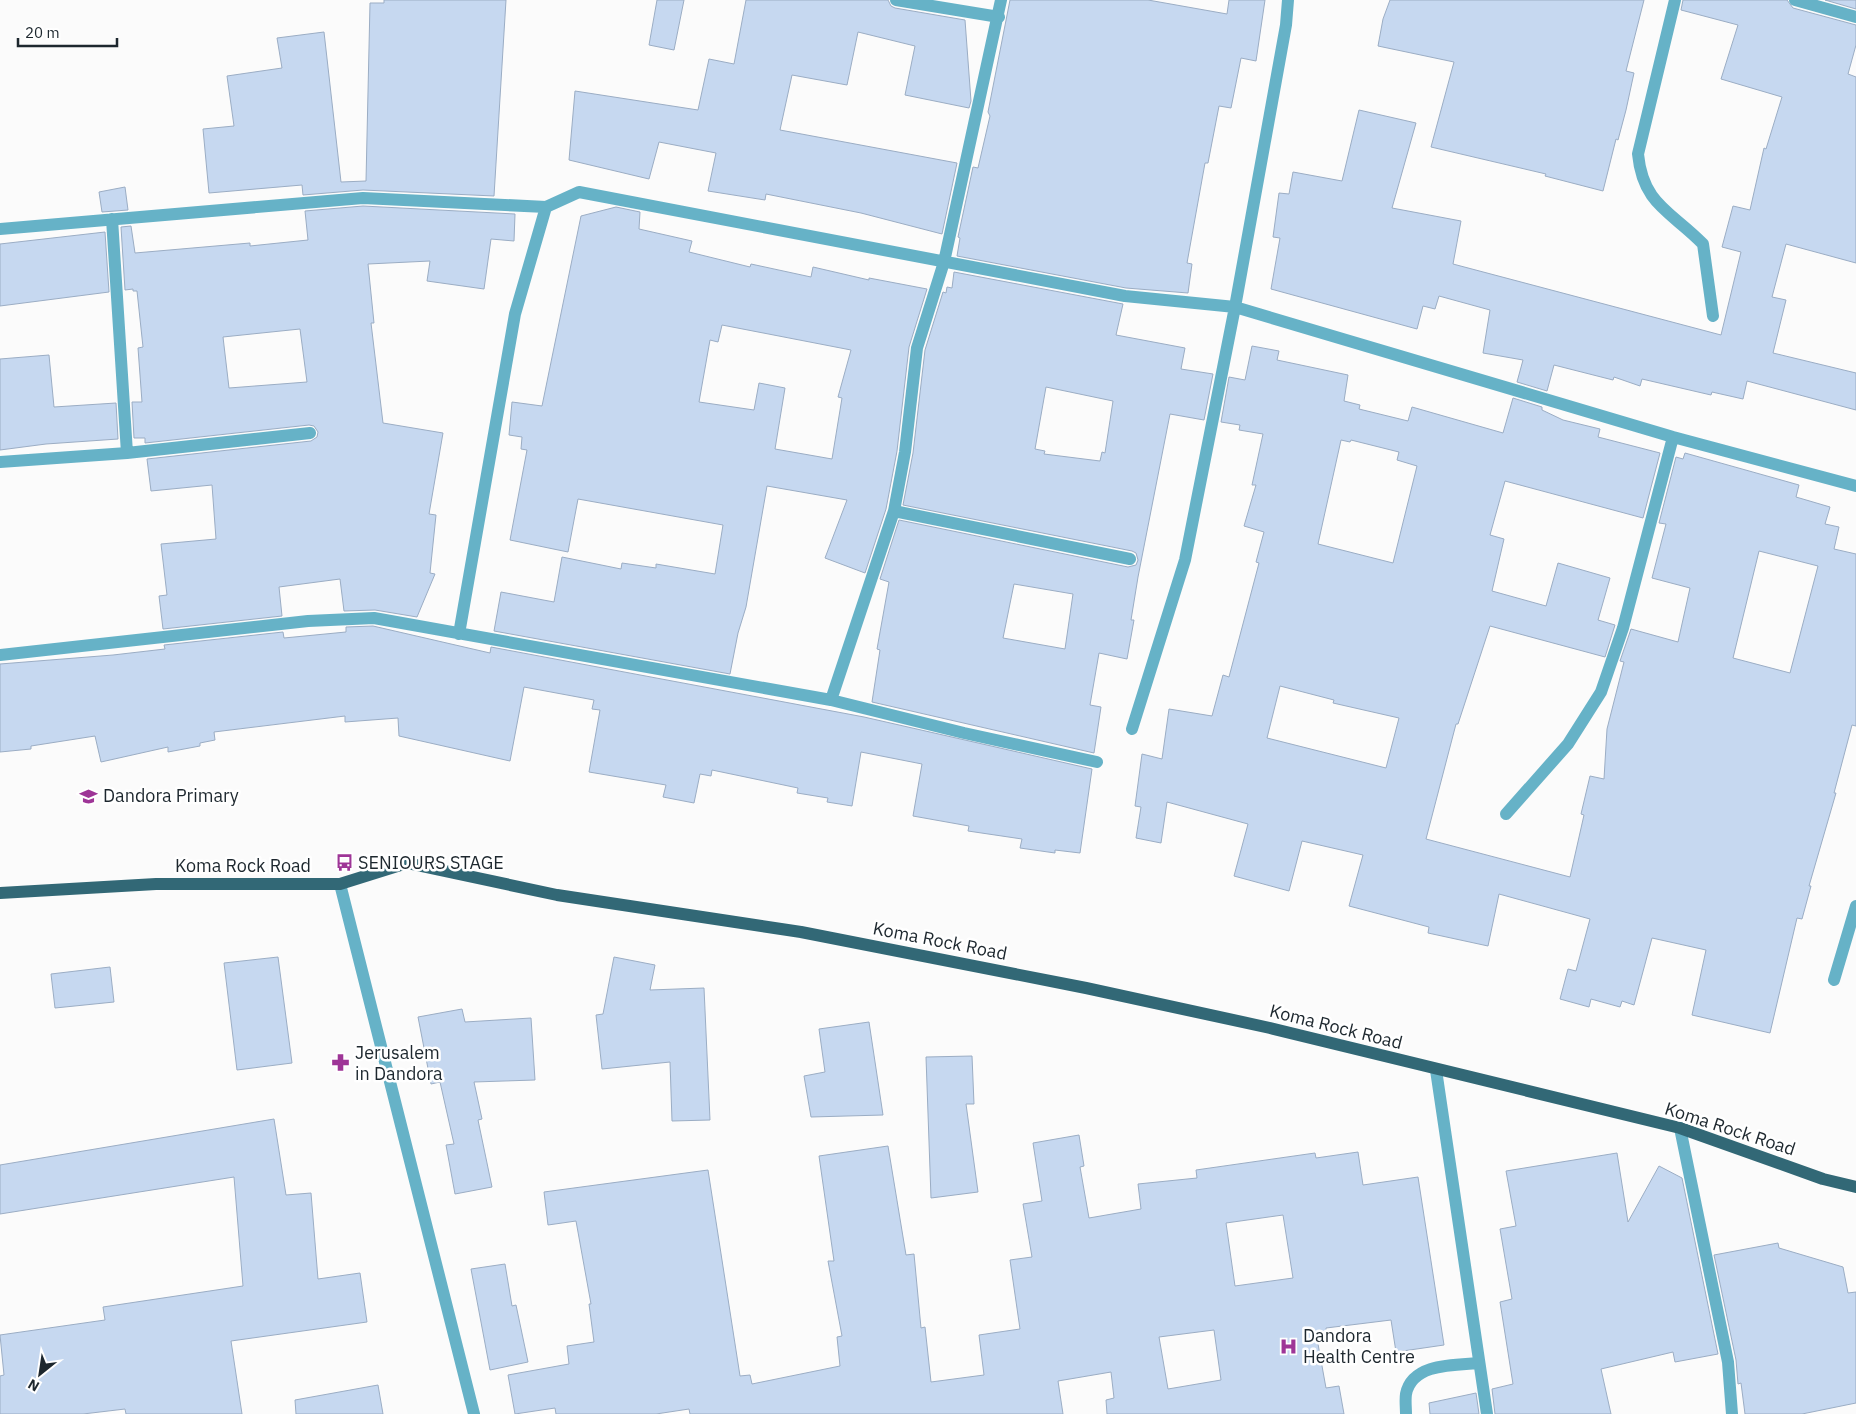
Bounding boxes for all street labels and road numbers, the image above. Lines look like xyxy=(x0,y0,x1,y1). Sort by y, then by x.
street label: Koma Rock Road xyxy=(175,854,311,877)
street label: Koma Rock Road xyxy=(871,916,1009,965)
street label: Koma Rock Road xyxy=(1267,999,1405,1054)
street label: Koma Rock Road xyxy=(1662,1097,1798,1160)

